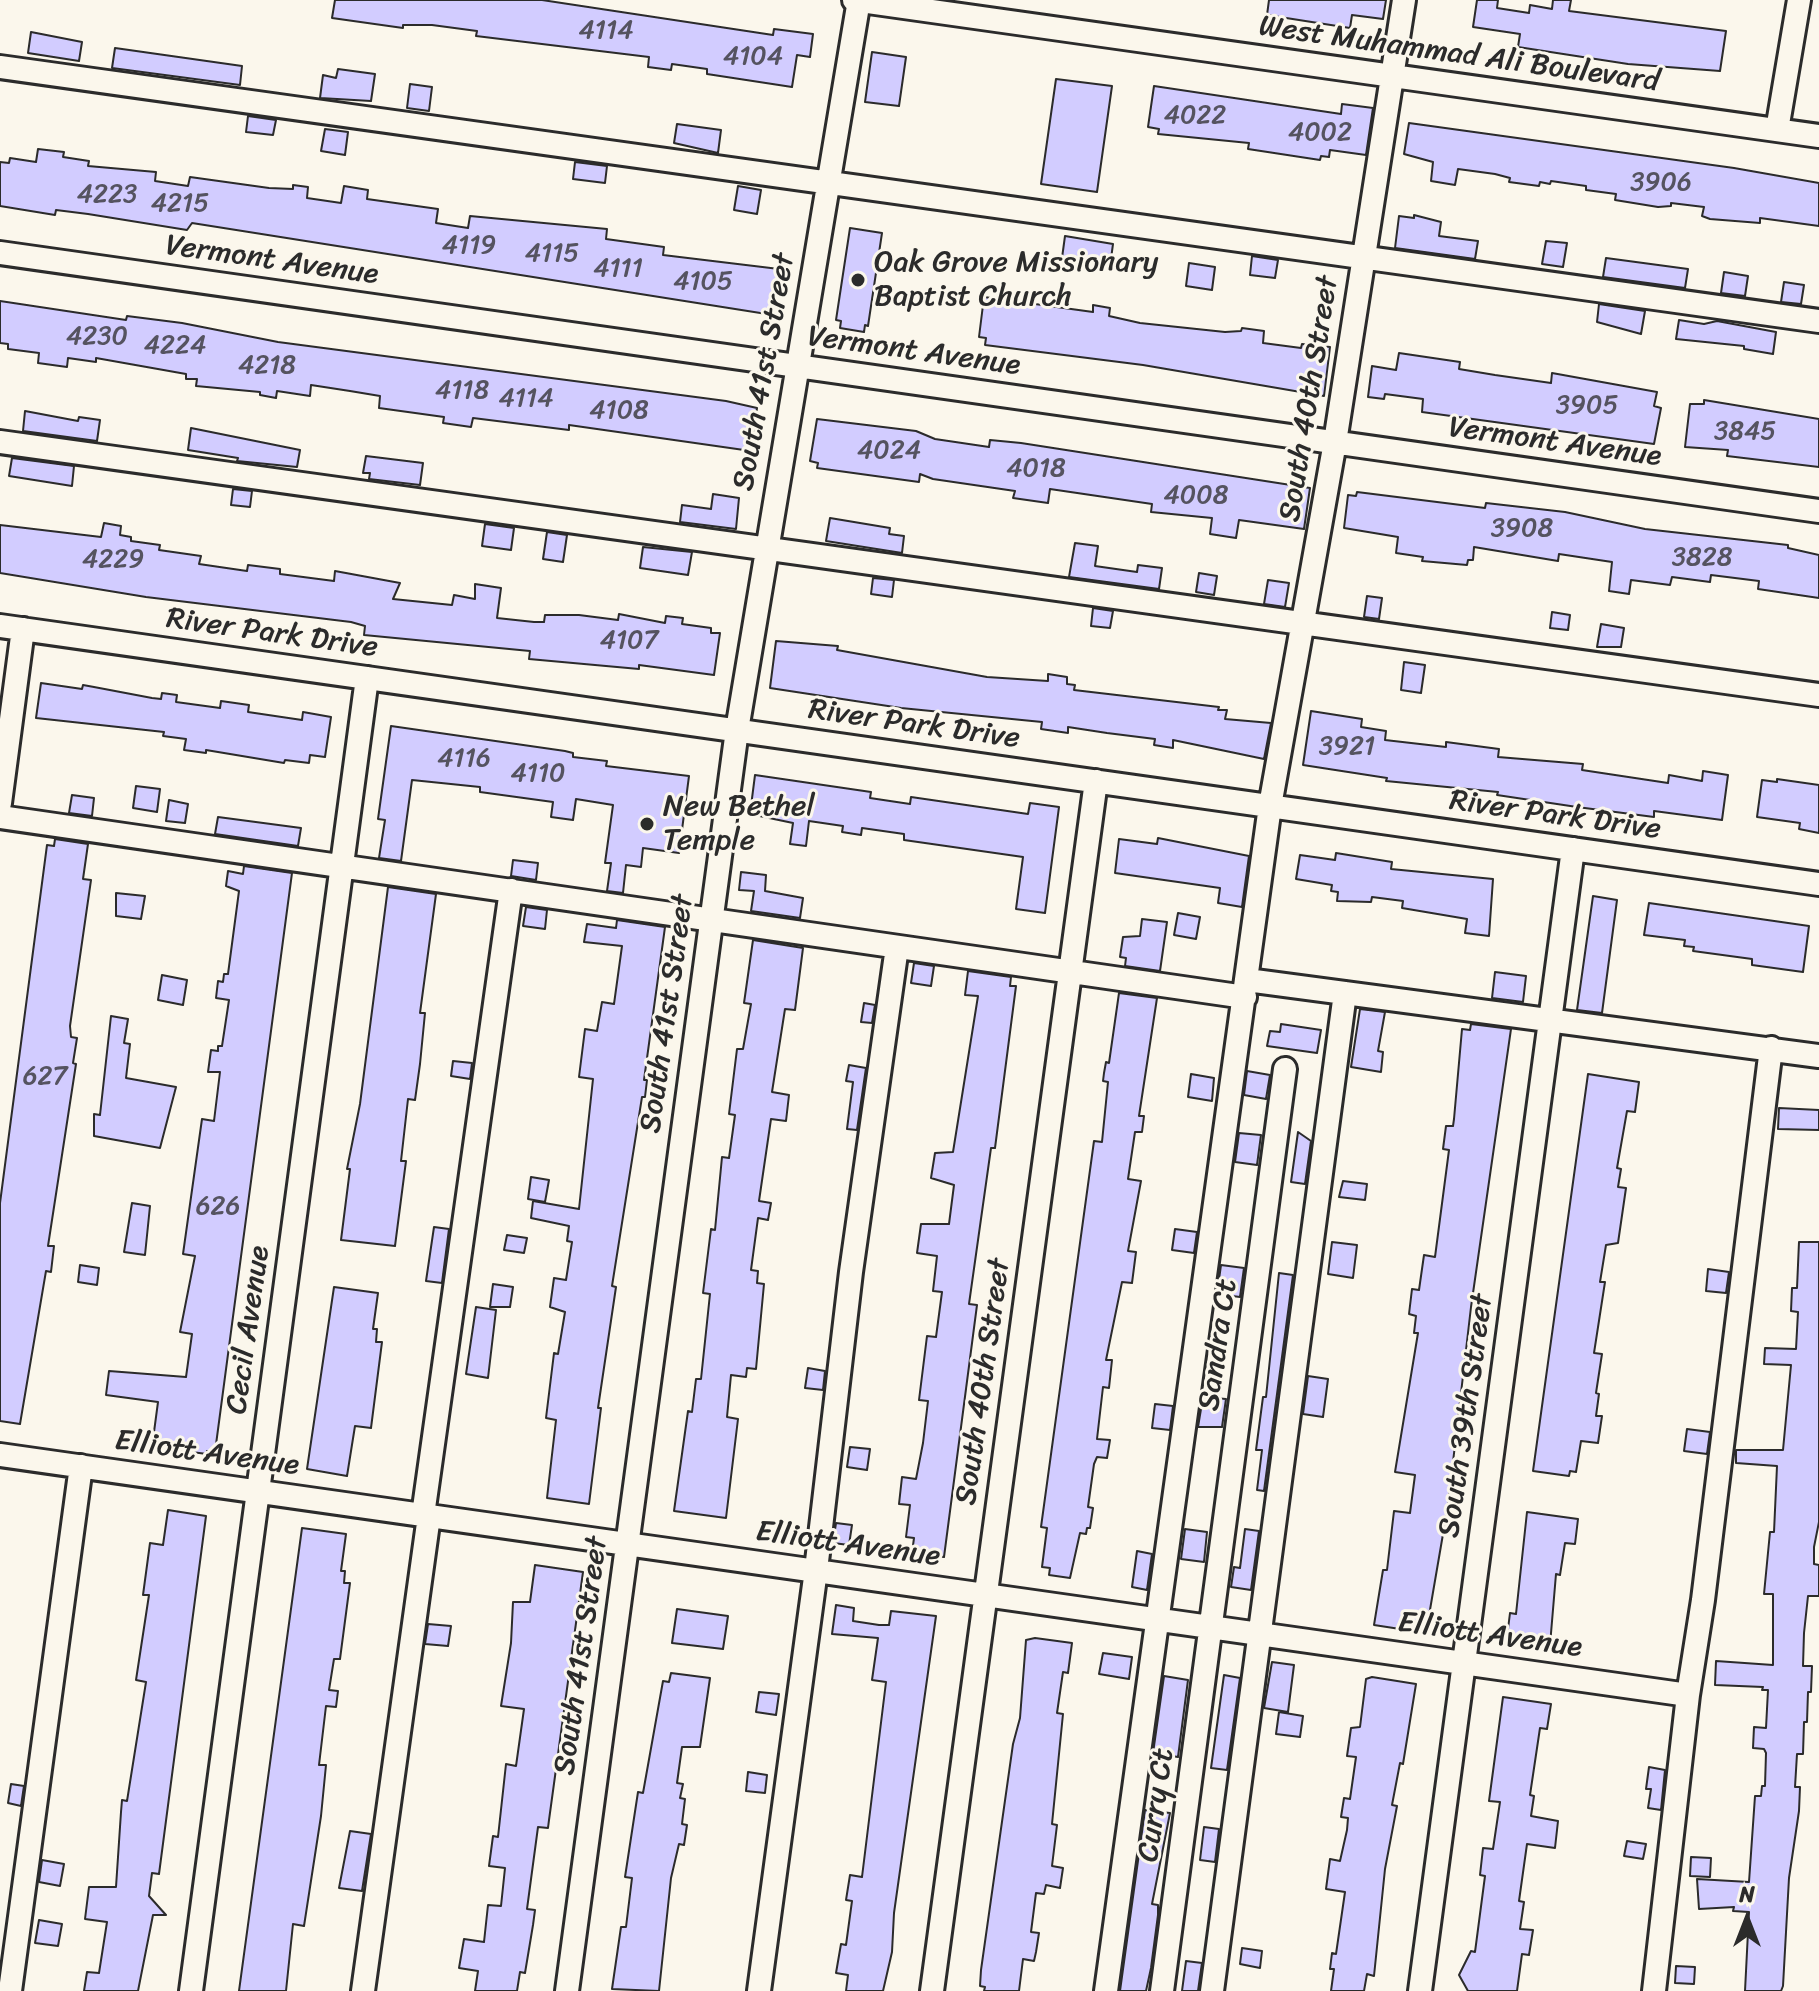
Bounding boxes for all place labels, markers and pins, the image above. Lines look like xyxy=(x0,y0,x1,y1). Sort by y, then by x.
place label: Oak Grove Missionary Baptist Church xyxy=(874,245,1158,316)
marker: Oak Grove Missionary Baptist Church xyxy=(849,271,867,289)
place label: New Bethel Temple xyxy=(663,789,815,860)
marker: New Bethel Temple xyxy=(638,815,656,833)

